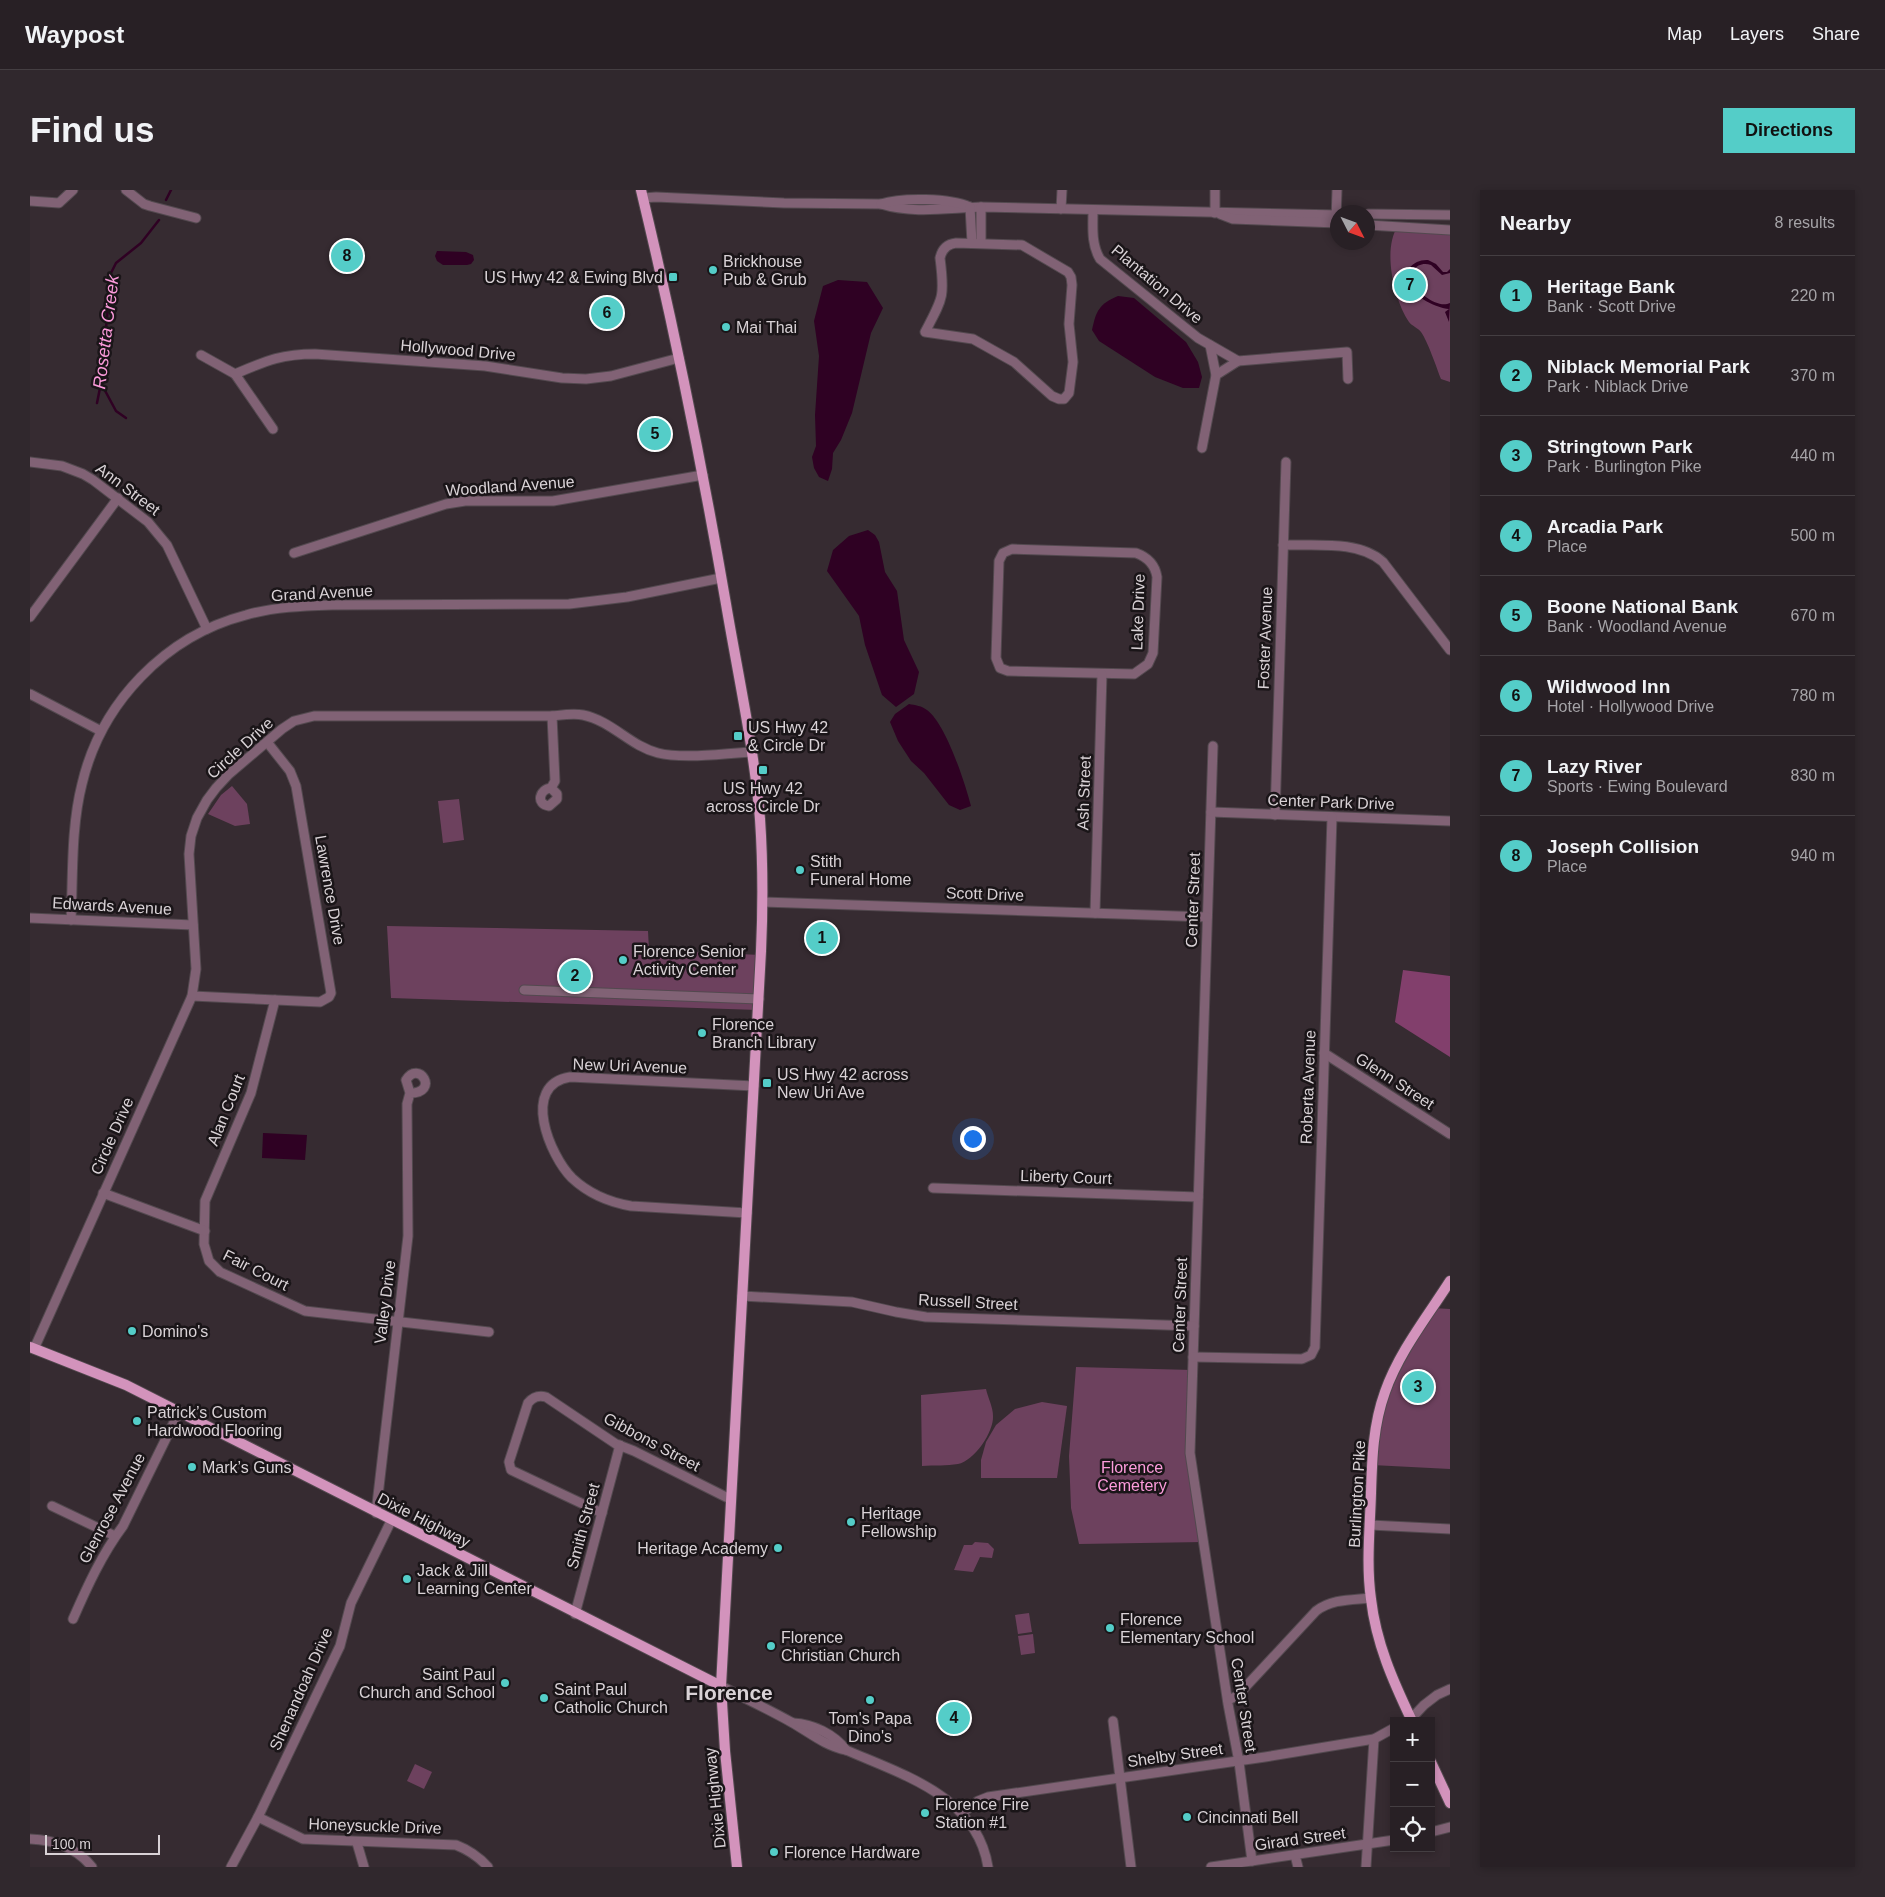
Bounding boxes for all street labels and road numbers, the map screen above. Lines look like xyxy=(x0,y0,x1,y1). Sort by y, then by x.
street label: Plantation Drive xyxy=(1108,241,1206,327)
street label: Hollywood Drive xyxy=(400,336,516,364)
street label: Ann Street xyxy=(93,459,164,519)
street label: Woodland Avenue xyxy=(445,473,575,499)
street label: Lake Drive xyxy=(1128,573,1148,651)
street label: Grand Avenue xyxy=(271,582,373,604)
street label: Foster Avenue xyxy=(1255,586,1275,690)
street label: Circle Drive xyxy=(204,714,276,782)
street label: Ash Street xyxy=(1074,755,1094,831)
street label: Center Park Drive xyxy=(1267,791,1395,813)
street label: Lawrence Drive xyxy=(312,834,348,946)
street label: Center Street xyxy=(1183,852,1203,948)
street label: Scott Drive xyxy=(946,884,1024,904)
street label: Edwards Avenue xyxy=(52,894,172,918)
street label: Roberta Avenue xyxy=(1298,1029,1318,1144)
street label: Glenn Street xyxy=(1353,1049,1438,1113)
street label: New Uri Avenue xyxy=(573,1056,688,1076)
street label: Alan Court xyxy=(204,1071,248,1148)
street label: Circle Drive xyxy=(87,1095,137,1177)
street label: Liberty Court xyxy=(1020,1167,1113,1187)
street label: Fair Court xyxy=(220,1246,292,1294)
street label: Center Street xyxy=(1170,1257,1190,1353)
street label: Valley Drive xyxy=(371,1259,399,1345)
street label: Russell Street xyxy=(918,1291,1019,1313)
street label: Gibbons Street xyxy=(601,1409,704,1475)
street label: Burlington Pike xyxy=(1346,1440,1368,1548)
street label: Glenrose Avenue xyxy=(76,1450,148,1566)
street label: Smith Street xyxy=(563,1481,603,1571)
street label: Dixie Highway xyxy=(375,1489,473,1551)
street label: Shenandoah Drive xyxy=(266,1625,336,1753)
street label: Center Street xyxy=(1228,1657,1260,1754)
street label: Shelby Street xyxy=(1126,1740,1224,1770)
street label: Dixie Highway xyxy=(701,1747,729,1849)
street label: Honeysuckle Drive xyxy=(308,1815,442,1837)
street label: Girard Street xyxy=(1253,1824,1347,1854)

